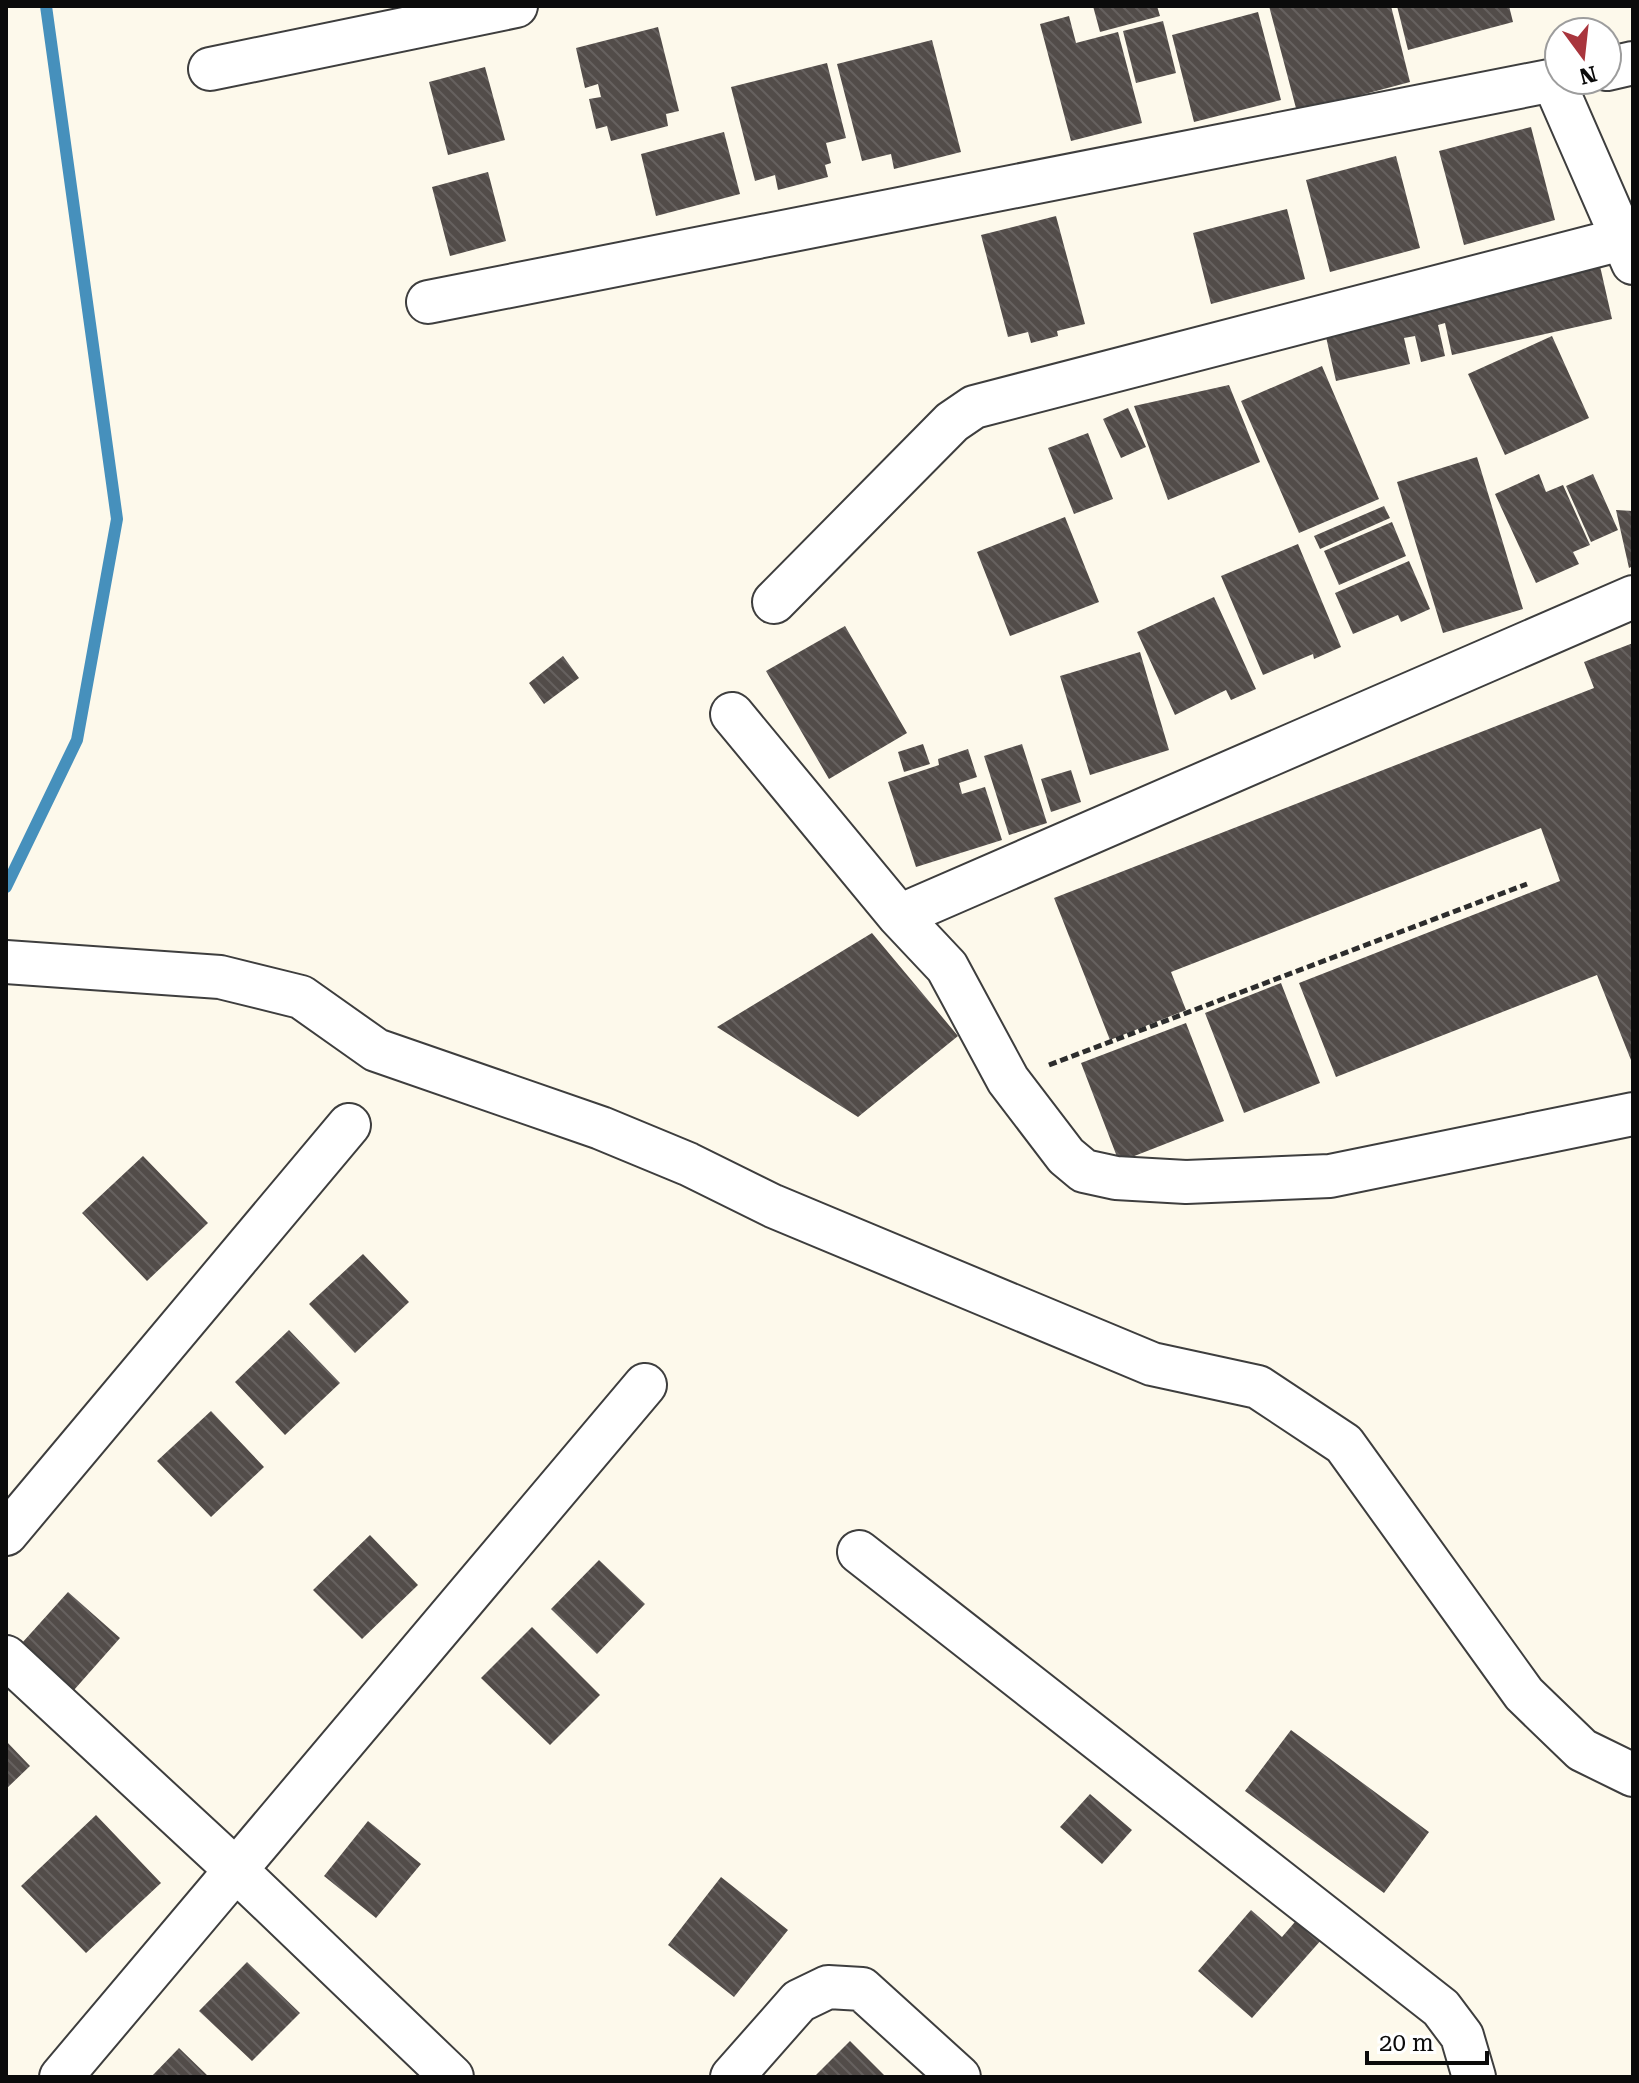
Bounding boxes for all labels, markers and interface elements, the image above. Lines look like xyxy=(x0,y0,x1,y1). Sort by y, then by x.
north arrow xyxy=(1543,16,1623,96)
text: N xyxy=(1577,61,1599,89)
scale bar xyxy=(1367,2015,1487,2065)
text: 20 m xyxy=(1379,2029,1434,2057)

